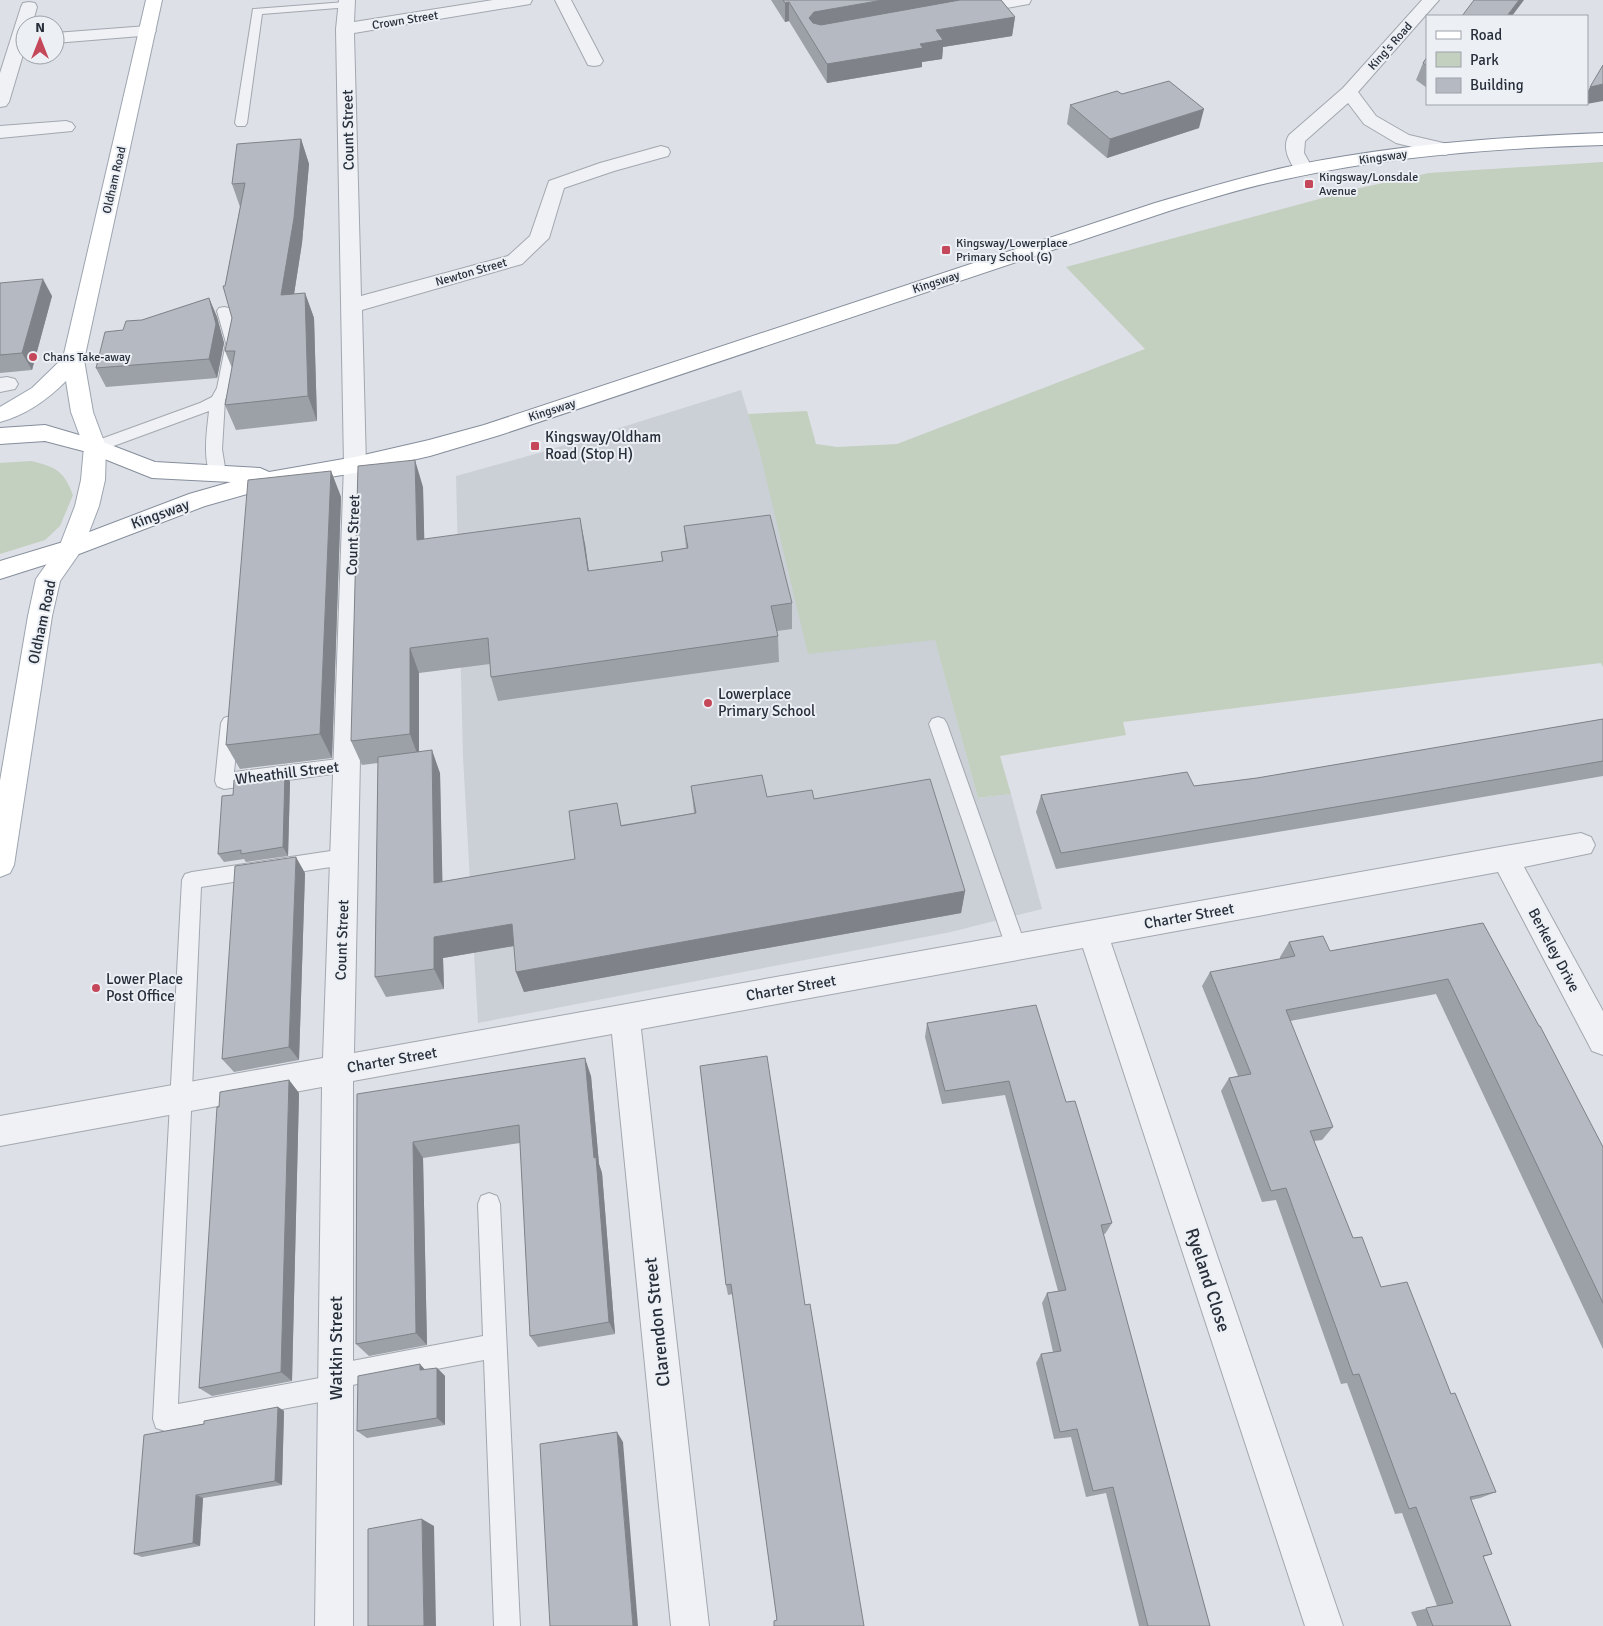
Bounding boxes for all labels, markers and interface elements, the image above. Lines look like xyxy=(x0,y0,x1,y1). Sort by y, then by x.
street label: Crown Street xyxy=(371,8,439,33)
north arrow xyxy=(15,15,65,65)
legend xyxy=(1426,15,1588,105)
text: N xyxy=(35,19,45,36)
street label: King's Road xyxy=(1365,19,1416,73)
text: Road xyxy=(1470,26,1502,44)
text: Park xyxy=(1470,51,1499,69)
text: Building xyxy=(1470,76,1524,94)
street label: Count Street xyxy=(338,89,358,171)
street label: Oldham Road xyxy=(100,145,129,215)
street label: Kingsway xyxy=(1358,147,1409,168)
place label: Kingsway/Lonsdale Avenue xyxy=(1319,170,1418,199)
marker: Kingsway/Lonsdale Avenue xyxy=(1303,178,1315,190)
place label: Kingsway/Lowerplace Primary School (G) xyxy=(956,236,1068,265)
marker: Kingsway/Lowerplace Primary School (G) xyxy=(940,244,952,256)
street label: Newton Street xyxy=(434,255,509,290)
street label: Kingsway xyxy=(911,268,962,297)
place label: Chans Take-away xyxy=(43,350,131,365)
marker: Chans Take-away xyxy=(27,351,39,363)
street label: Kingsway xyxy=(527,396,578,425)
place label: Kingsway/Oldham Road (Stop H) xyxy=(545,428,661,463)
marker: Kingsway/Oldham Road (Stop H) xyxy=(529,440,541,452)
street label: Count Street xyxy=(343,494,363,576)
street label: Kingsway xyxy=(128,495,192,533)
street label: Oldham Road xyxy=(24,578,60,666)
place label: Lowerplace Primary School xyxy=(718,685,815,720)
marker: Lowerplace Primary School xyxy=(702,697,714,709)
street label: Wheathill Street xyxy=(234,758,340,788)
street label: Count Street xyxy=(332,899,352,981)
street label: Charter Street xyxy=(1143,899,1235,933)
street label: Berkeley Drive xyxy=(1524,905,1584,995)
place label: Lower Place Post Office xyxy=(106,970,183,1005)
street label: Charter Street xyxy=(745,971,837,1005)
marker: Lower Place Post Office xyxy=(90,982,102,994)
street label: Charter Street xyxy=(346,1043,438,1077)
street label: Ryeland Close xyxy=(1181,1225,1235,1335)
street label: Clarendon Street xyxy=(639,1256,675,1388)
street label: Watkin Street xyxy=(325,1296,347,1400)

